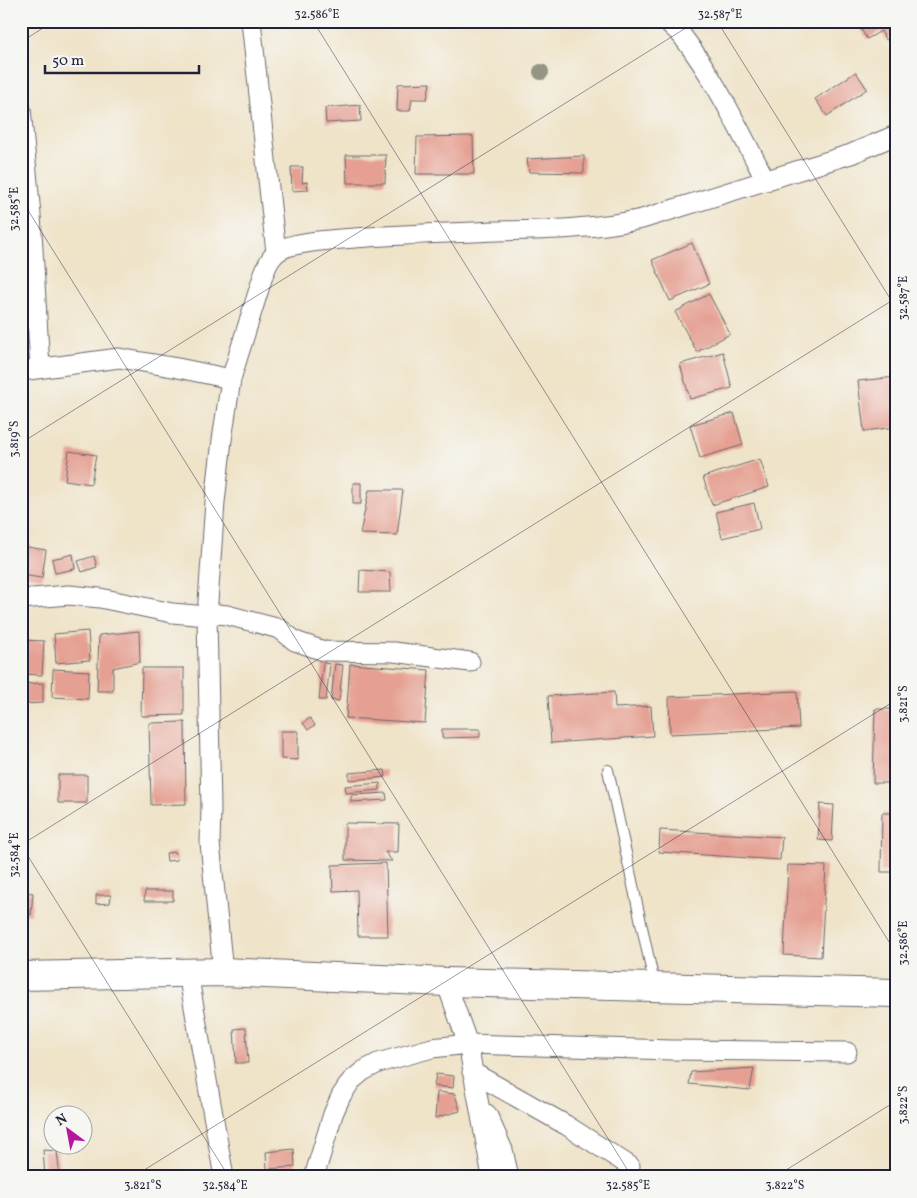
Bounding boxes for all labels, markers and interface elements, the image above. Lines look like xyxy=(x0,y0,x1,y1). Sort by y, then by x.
text: 32.586°E xyxy=(295,7,339,23)
text: 32.587°E xyxy=(698,7,742,23)
scale bar xyxy=(45,42,199,74)
text: 50 m xyxy=(52,51,84,72)
text: 32.585°E xyxy=(7,187,23,231)
text: 32.587°E xyxy=(896,276,912,320)
text: 3.819°S xyxy=(7,421,23,457)
text: 3.821°S xyxy=(896,685,912,723)
text: 32.584°E xyxy=(7,832,23,878)
text: 32.586°E xyxy=(896,921,912,965)
text: 3.822°S xyxy=(896,1086,912,1124)
north arrow xyxy=(42,1106,92,1156)
text: N xyxy=(53,1109,71,1131)
text: 3.821°S xyxy=(124,1178,162,1194)
text: 32.584°E xyxy=(202,1178,248,1194)
text: 32.585°E xyxy=(606,1178,650,1194)
text: 3.822°S xyxy=(766,1178,804,1194)

